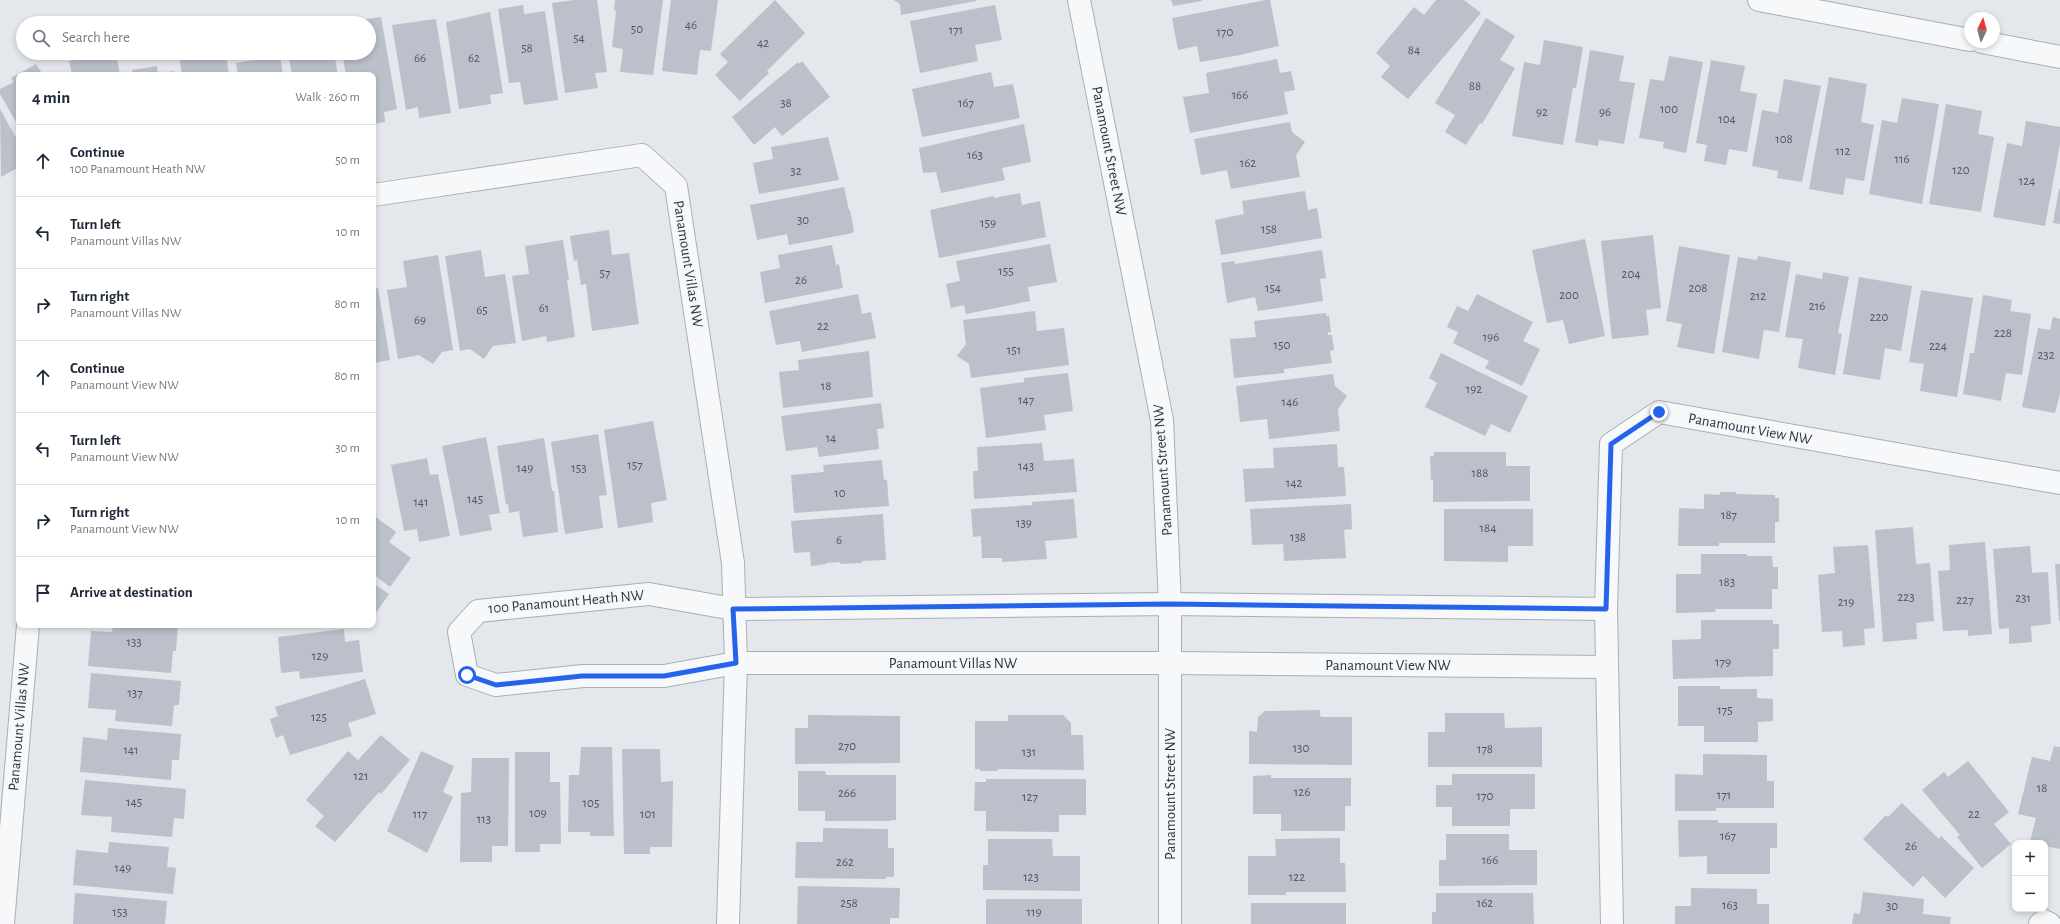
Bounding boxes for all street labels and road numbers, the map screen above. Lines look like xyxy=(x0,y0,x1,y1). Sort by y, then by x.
street label: Panamount Street NW xyxy=(1089,85,1129,218)
street label: Panamount Villas NW xyxy=(671,199,706,329)
street label: Panamount Street NW xyxy=(1151,403,1175,536)
street label: Panamount View NW xyxy=(1687,411,1814,447)
street label: 100 Panamount Heath NW xyxy=(487,588,645,616)
street label: Panamount Villas NW xyxy=(889,656,1018,671)
street label: Panamount View NW xyxy=(1325,658,1451,673)
street label: Panamount Villas NW xyxy=(6,662,32,792)
street label: Panamount Street NW xyxy=(1163,728,1178,860)

